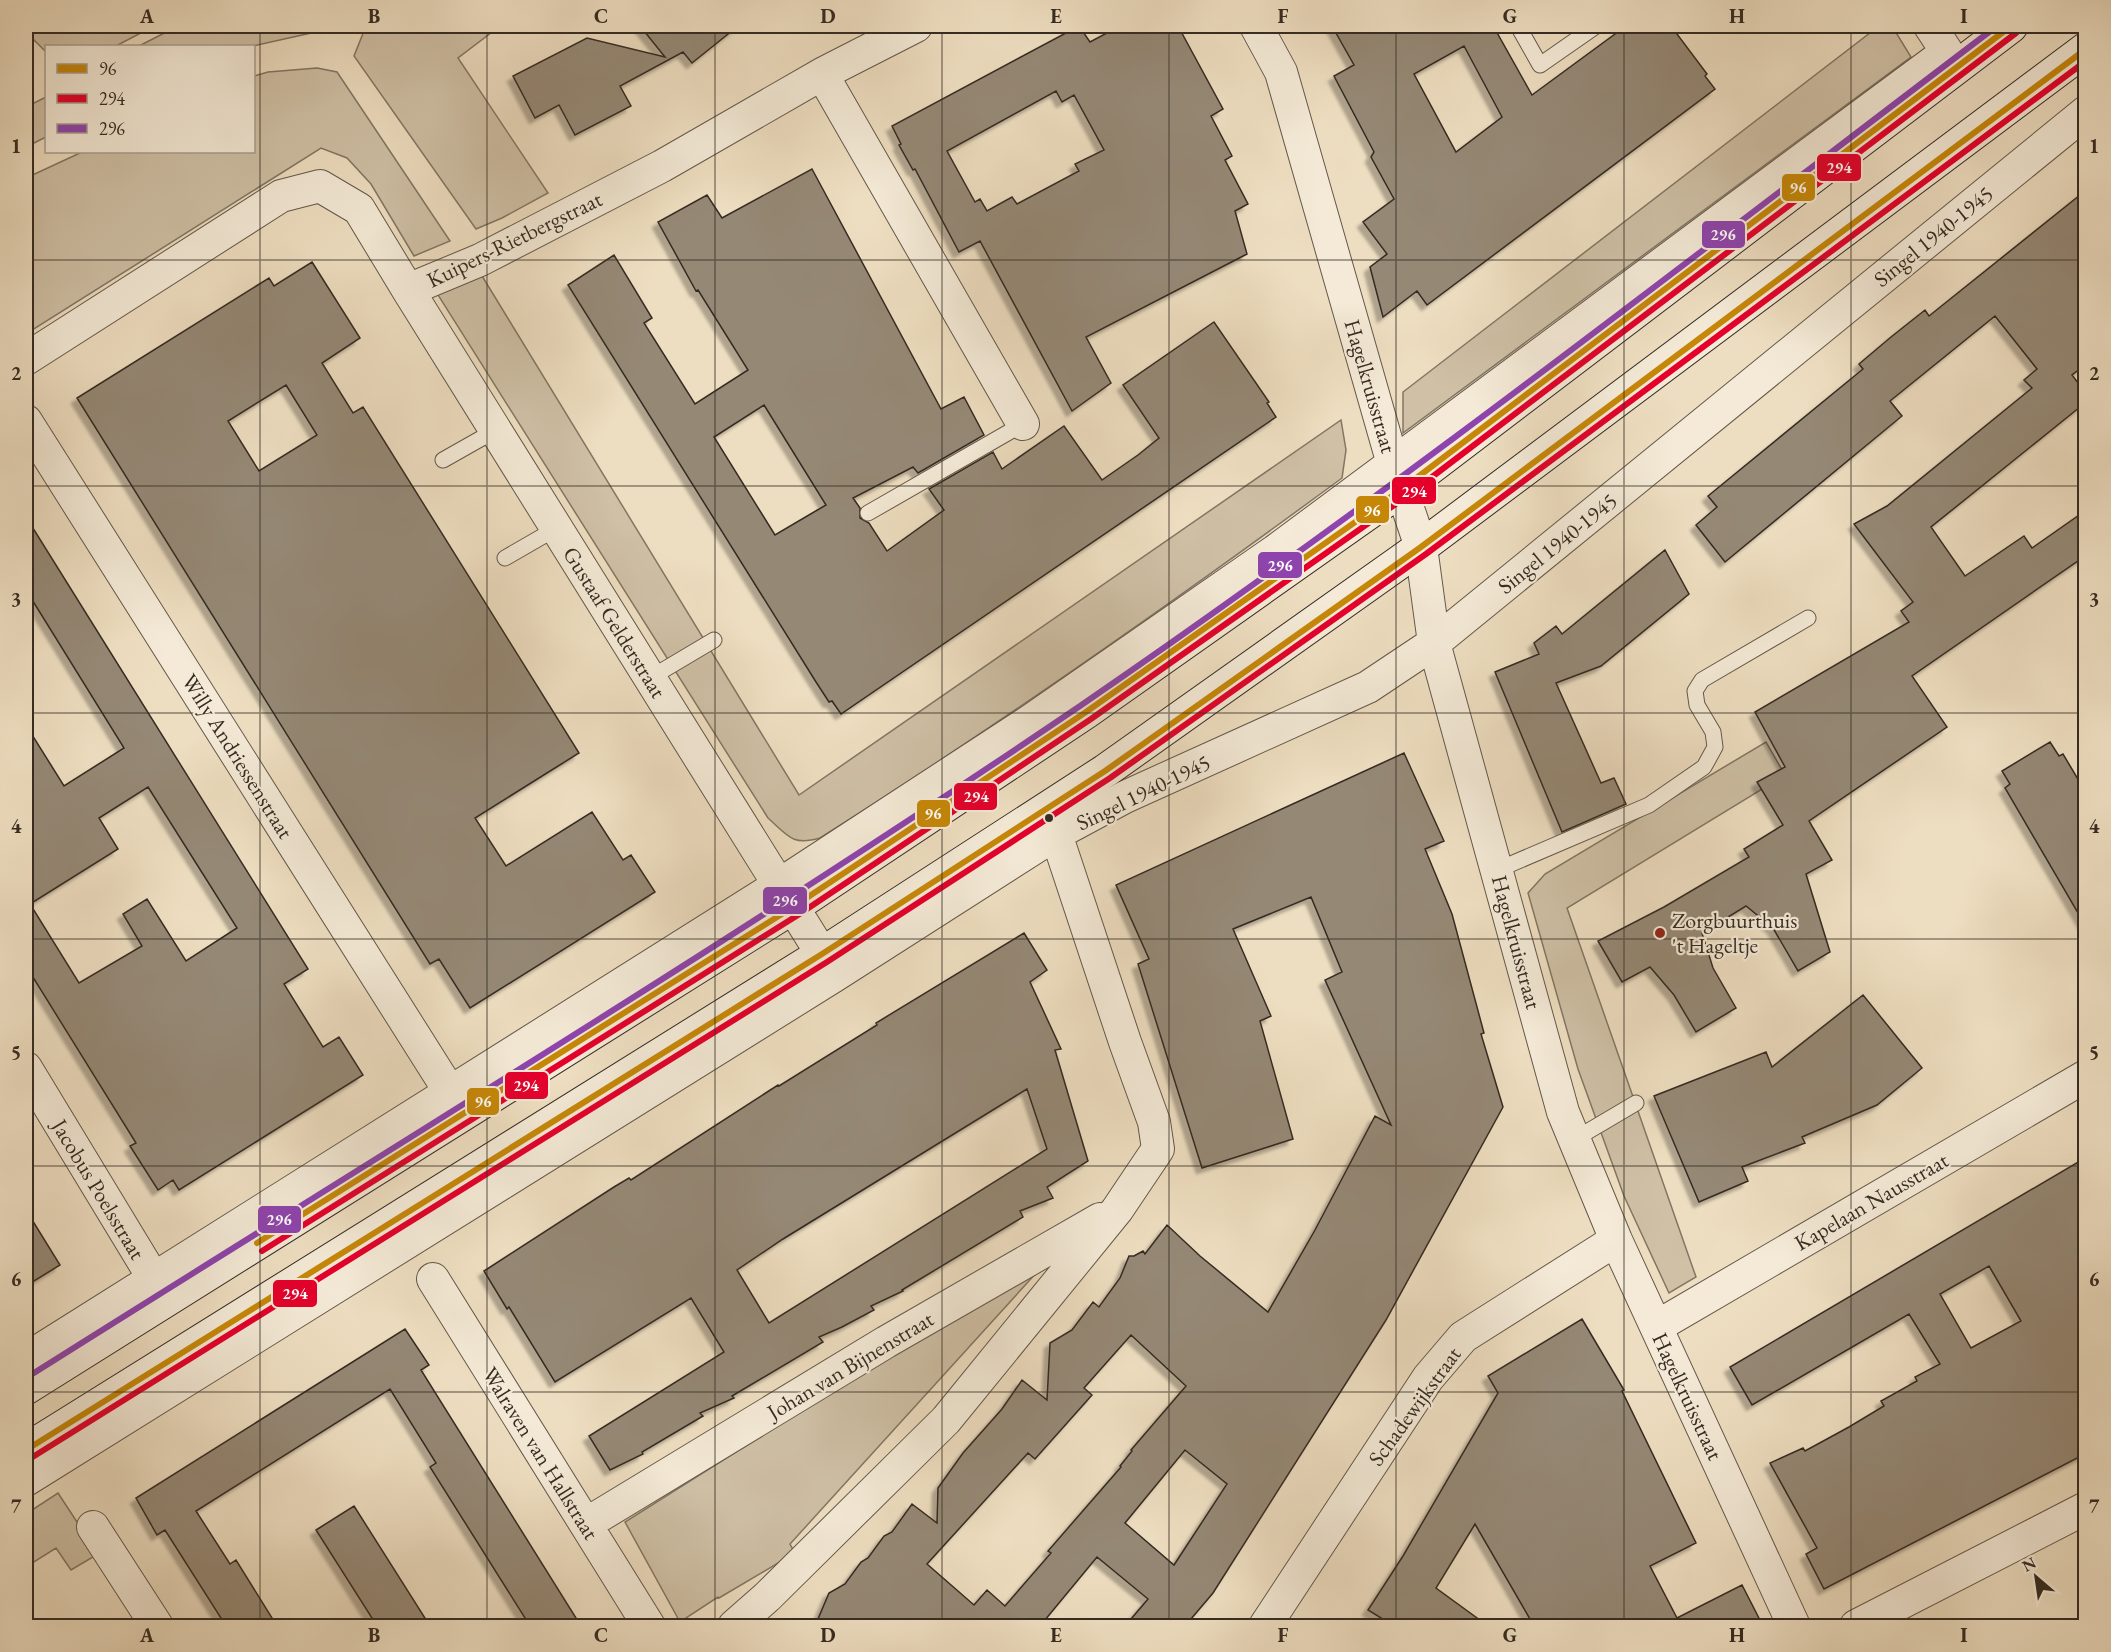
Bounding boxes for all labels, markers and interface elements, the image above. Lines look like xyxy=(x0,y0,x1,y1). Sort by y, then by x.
text: A xyxy=(139,3,155,29)
text: B xyxy=(368,3,380,29)
text: C xyxy=(594,3,608,29)
text: D xyxy=(820,3,836,29)
text: E xyxy=(1050,3,1062,29)
text: F xyxy=(1278,3,1289,29)
text: G xyxy=(1503,3,1517,29)
text: H xyxy=(1729,3,1745,29)
text: I xyxy=(1960,3,1968,29)
legend xyxy=(45,45,255,153)
text: 96 xyxy=(99,57,117,80)
text: 294 xyxy=(99,87,125,110)
text: 296 xyxy=(99,117,125,140)
text: 1 xyxy=(11,133,21,159)
text: 1 xyxy=(2089,133,2099,159)
line badge: 294 xyxy=(1816,153,1862,182)
text: 294 xyxy=(1826,157,1852,178)
line badge: 96 xyxy=(1781,173,1816,202)
text: 96 xyxy=(1790,177,1807,198)
street label: Singel 1940-1945 xyxy=(1868,179,1999,293)
street label: Kuipers-Rietbergstraat xyxy=(422,184,607,294)
line badge: 296 xyxy=(1701,220,1746,249)
text: 296 xyxy=(1710,224,1736,245)
street label: Hagelkruisstraat xyxy=(1338,316,1403,456)
text: 2 xyxy=(11,360,22,386)
text: 2 xyxy=(2089,360,2100,386)
line badge: 294 xyxy=(1391,476,1437,505)
text: 294 xyxy=(1401,481,1427,502)
street label: Singel 1940-1945 xyxy=(1492,486,1623,600)
line badge: 96 xyxy=(1355,495,1390,524)
text: 96 xyxy=(1364,500,1381,521)
street label: Gustaaf Gelderstraat xyxy=(556,541,673,704)
line badge: 296 xyxy=(1257,551,1303,579)
text: 296 xyxy=(1267,555,1293,576)
text: 3 xyxy=(11,586,21,612)
text: 3 xyxy=(2089,586,2099,612)
street label: Willy Andriessenstraat xyxy=(175,668,300,844)
street label: Singel 1940-1945 xyxy=(1071,748,1215,837)
line badge: 294 xyxy=(953,782,998,811)
text: 294 xyxy=(963,786,989,807)
line badge: 96 xyxy=(916,799,951,828)
text: 96 xyxy=(925,803,942,824)
unlabelled marker xyxy=(1043,812,1055,824)
text: 4 xyxy=(11,813,22,839)
text: 4 xyxy=(2089,813,2100,839)
street label: Hagelkruisstraat xyxy=(1485,872,1548,1012)
line badge: 296 xyxy=(762,886,808,915)
text: 296 xyxy=(772,890,798,911)
place label: Zorgbuurthuis 't Hageltje xyxy=(1672,906,1797,960)
marker: Zorgbuurthuis 't Hageltje xyxy=(1653,926,1667,940)
text: 5 xyxy=(11,1039,21,1065)
text: 5 xyxy=(2089,1039,2099,1065)
line badge: 294 xyxy=(504,1071,549,1100)
text: 294 xyxy=(513,1075,539,1096)
line badge: 96 xyxy=(466,1087,500,1116)
text: 96 xyxy=(475,1091,492,1112)
street label: Jacobus Poelsstraat xyxy=(44,1112,152,1265)
street label: Kapelaan Nausstraat xyxy=(1789,1145,1954,1257)
line badge: 296 xyxy=(257,1205,302,1234)
text: 296 xyxy=(266,1209,292,1230)
text: 6 xyxy=(11,1266,22,1292)
text: 6 xyxy=(2089,1266,2100,1292)
line badge: 294 xyxy=(272,1279,318,1308)
text: 294 xyxy=(282,1283,308,1304)
street label: Johan van Bijnenstraat xyxy=(760,1304,939,1428)
street label: Hagelkruisstraat xyxy=(1645,1328,1730,1465)
street label: Schadewijkstraat xyxy=(1361,1341,1468,1472)
street label: Walraven van Hallstraat xyxy=(476,1361,606,1545)
text: 7 xyxy=(11,1493,22,1519)
text: 7 xyxy=(2089,1493,2100,1519)
north arrow xyxy=(2006,1547,2066,1607)
text: N xyxy=(2018,1552,2040,1577)
text: A xyxy=(139,1622,155,1648)
text: B xyxy=(368,1622,380,1648)
text: C xyxy=(594,1622,608,1648)
text: D xyxy=(820,1622,836,1648)
text: E xyxy=(1050,1622,1062,1648)
text: F xyxy=(1278,1622,1289,1648)
text: G xyxy=(1503,1622,1517,1648)
text: H xyxy=(1729,1622,1745,1648)
text: I xyxy=(1960,1622,1968,1648)

